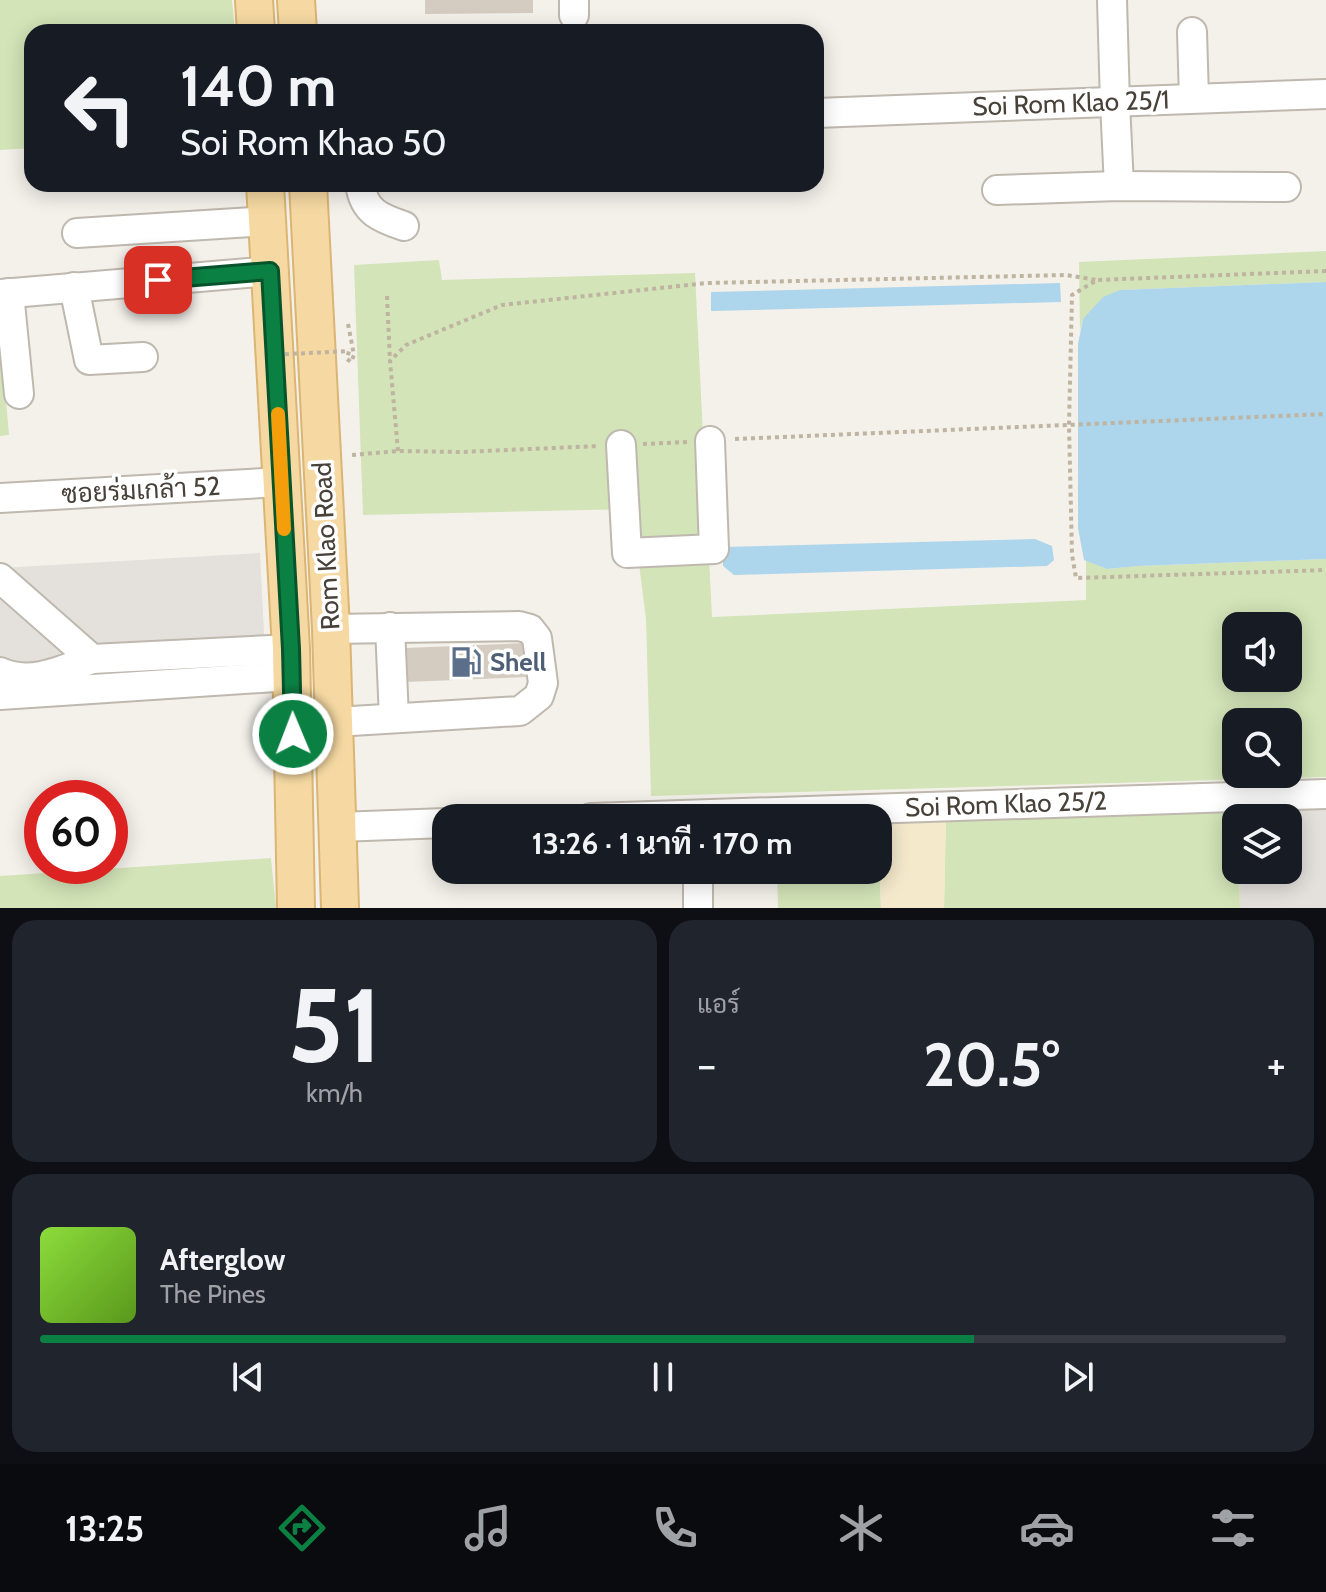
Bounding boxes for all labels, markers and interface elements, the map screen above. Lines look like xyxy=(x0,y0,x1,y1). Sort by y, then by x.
text: 140 m xyxy=(180,52,336,120)
icon: left xyxy=(48,56,152,160)
street label: Soi Rom Klao 25/1 xyxy=(972,84,1170,122)
text: Soi Rom Khao 50 xyxy=(180,120,447,164)
pin xyxy=(124,246,192,314)
icon: arrive xyxy=(136,258,180,302)
street label: Rom Klao Road xyxy=(306,461,346,631)
street label: ซอยร่มเกล้า 52 xyxy=(61,470,221,510)
map controls xyxy=(1222,612,1302,884)
button: sound xyxy=(1222,612,1302,692)
fuel station icon: Shell xyxy=(449,645,483,679)
place label: Shell xyxy=(490,646,546,678)
position arrow xyxy=(251,692,335,776)
button: search xyxy=(1222,708,1302,788)
speed limit sign: 60 xyxy=(24,780,128,884)
street label: Soi Rom Klao 25/2 xyxy=(904,784,1108,824)
button: layers xyxy=(1222,804,1302,884)
text: 13:26 · 1 นาที · 170 m xyxy=(532,825,792,862)
text: 51 xyxy=(287,962,382,1088)
text: แอร์ xyxy=(697,988,740,1020)
text: 20.5° xyxy=(923,1028,1060,1101)
text: − xyxy=(697,1038,716,1091)
text: + xyxy=(1267,1038,1286,1091)
text: km/h xyxy=(306,1077,363,1109)
text: Afterglow xyxy=(160,1241,286,1278)
text: The Pines xyxy=(160,1278,266,1310)
icon: previous xyxy=(226,1355,270,1399)
icon: pause xyxy=(641,1355,685,1399)
icon: next xyxy=(1056,1355,1100,1399)
icon: directions xyxy=(274,1500,330,1556)
icon: music xyxy=(460,1500,516,1556)
icon: phone xyxy=(647,1500,703,1556)
icon: climate xyxy=(833,1500,889,1556)
icon: car xyxy=(1019,1500,1075,1556)
icon: filters xyxy=(1205,1500,1261,1556)
text: 13:25 xyxy=(65,1506,144,1550)

